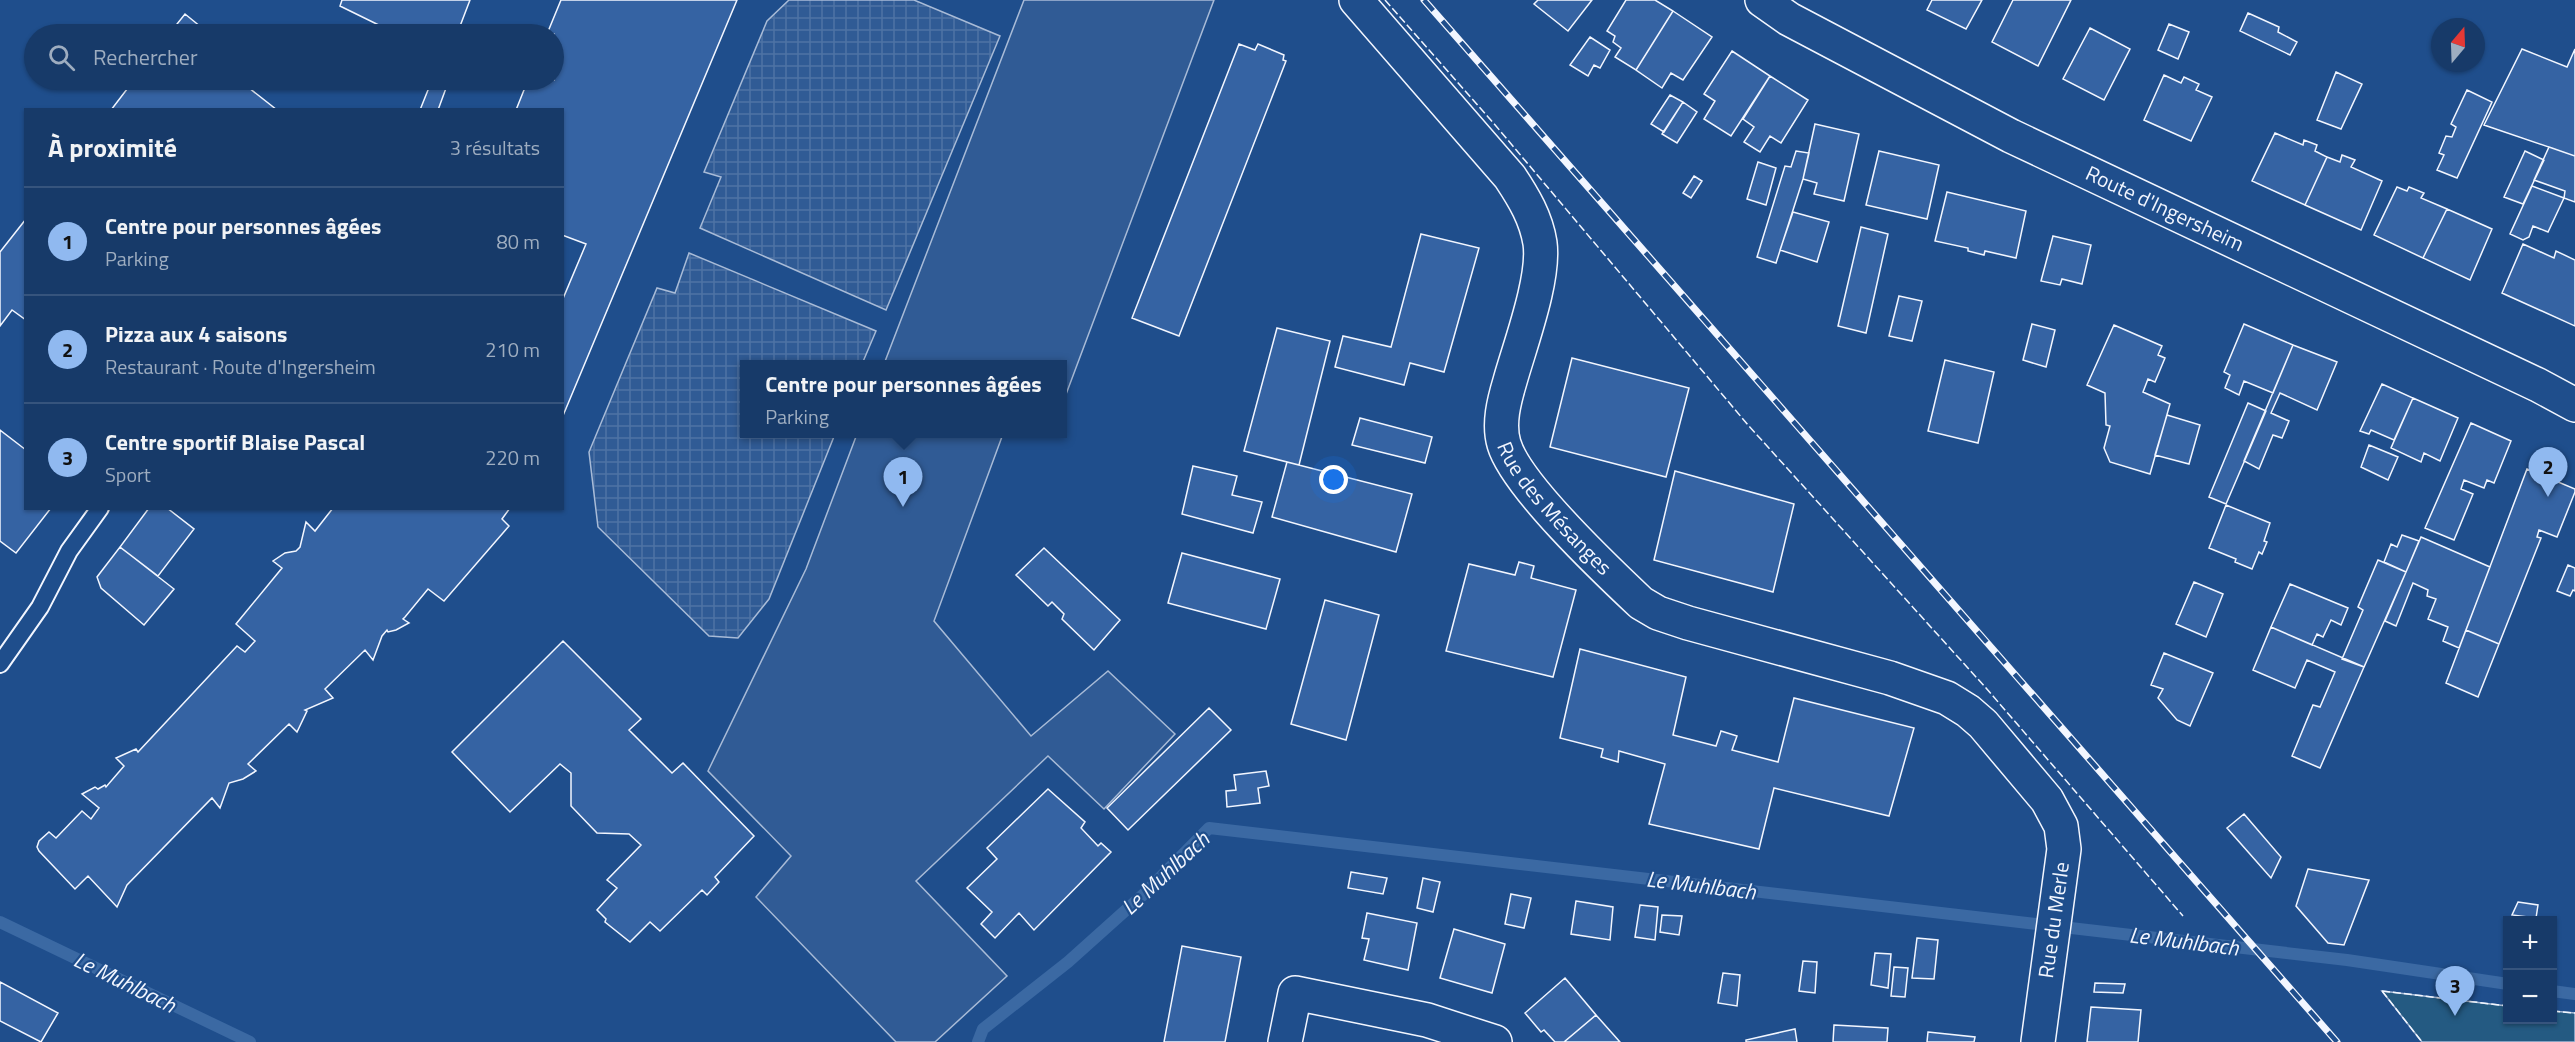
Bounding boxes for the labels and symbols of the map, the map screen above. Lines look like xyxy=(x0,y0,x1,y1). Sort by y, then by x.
north arrow xyxy=(2431,18,2485,72)
street label: Route d'Ingersheim xyxy=(2081,157,2250,259)
street label: Rue des Mésanges xyxy=(1489,437,1620,582)
pin: 2 xyxy=(2528,448,2568,497)
pin: 1 xyxy=(884,458,922,507)
your location xyxy=(1319,465,1348,494)
water label: Le Muhlbach xyxy=(1113,822,1218,923)
street label: Rue du Merle xyxy=(2029,860,2077,980)
water label: Le Muhlbach xyxy=(1644,861,1759,909)
water label: Le Muhlbach xyxy=(2127,917,2242,965)
water label: Le Muhlbach xyxy=(68,943,183,1022)
pin: 3 xyxy=(2436,966,2474,1016)

